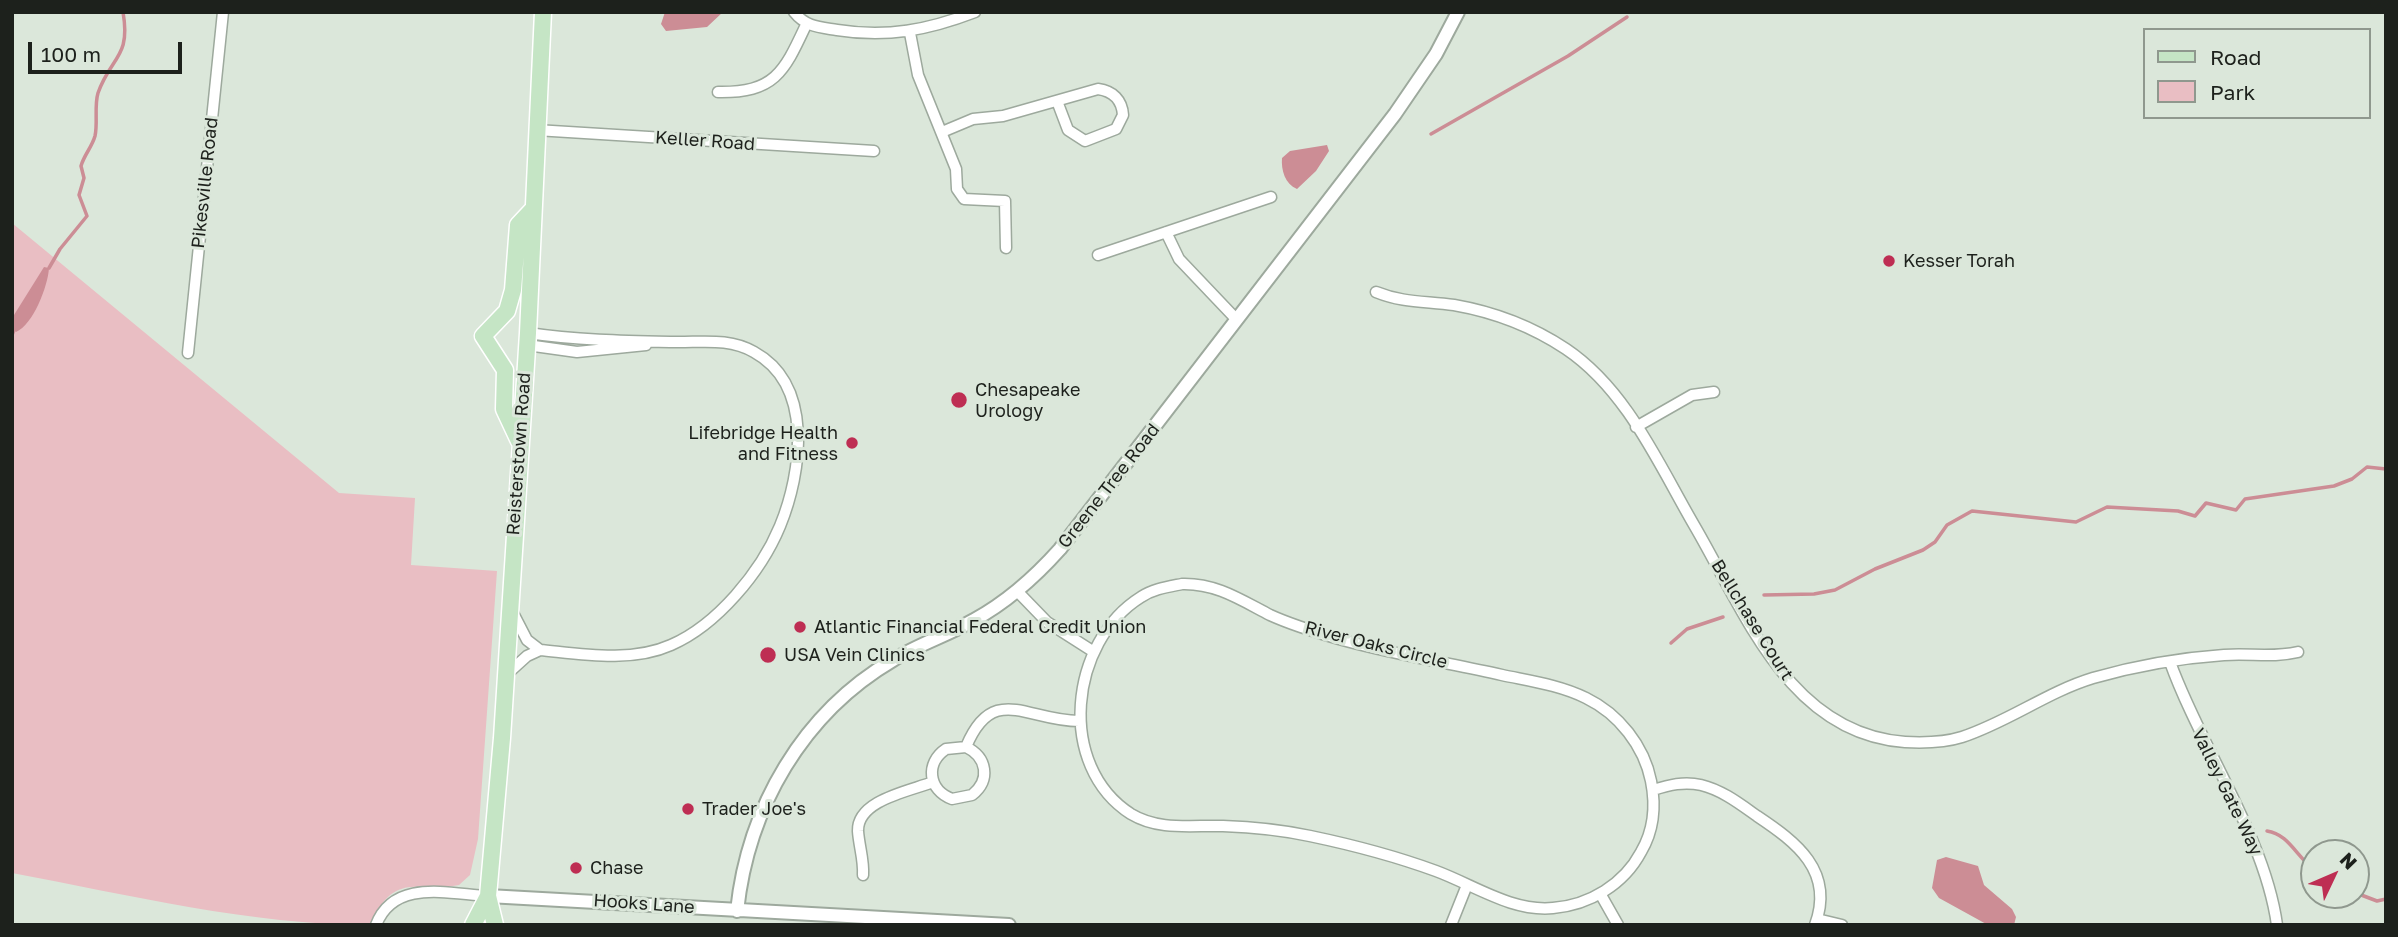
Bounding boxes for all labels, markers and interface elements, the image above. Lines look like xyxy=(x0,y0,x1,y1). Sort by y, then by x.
scale bar xyxy=(32,28,186,72)
legend xyxy=(2142,28,2370,119)
text: 100 m xyxy=(41,41,101,67)
text: Road xyxy=(2210,44,2261,70)
text: Park xyxy=(2210,79,2255,105)
street label: Pikesville Road xyxy=(187,116,223,250)
street label: Keller Road xyxy=(654,127,756,155)
place label: Kesser Torah xyxy=(1903,250,2015,272)
marker: Kesser Torah xyxy=(1881,253,1897,269)
street label: Reisterstown Road xyxy=(503,372,535,536)
place label: Chesapeake Urology xyxy=(975,379,1080,422)
marker: Chesapeake Urology xyxy=(949,390,969,410)
street label: Greene Tree Road xyxy=(1054,419,1164,553)
place label: Lifebridge Health and Fitness xyxy=(688,422,838,464)
marker: Lifebridge Health and Fitness xyxy=(844,435,860,451)
street label: Bellchase Court xyxy=(1706,556,1798,684)
place label: Atlantic Financial Federal Credit Union xyxy=(814,616,1146,638)
street label: River Oaks Circle xyxy=(1302,617,1450,673)
marker: Atlantic Financial Federal Credit Union xyxy=(792,619,808,635)
place label: USA Vein Clinics xyxy=(784,644,925,666)
marker: USA Vein Clinics xyxy=(758,645,778,665)
street label: Valley Gate Way xyxy=(2187,725,2267,859)
place label: Trader Joe's xyxy=(702,798,806,820)
marker: Trader Joe's xyxy=(680,801,696,817)
north arrow xyxy=(2300,839,2370,909)
text: N xyxy=(2336,847,2362,874)
place label: Chase xyxy=(590,857,643,879)
marker: Chase xyxy=(568,860,584,876)
street label: Hooks Lane xyxy=(593,890,695,918)

